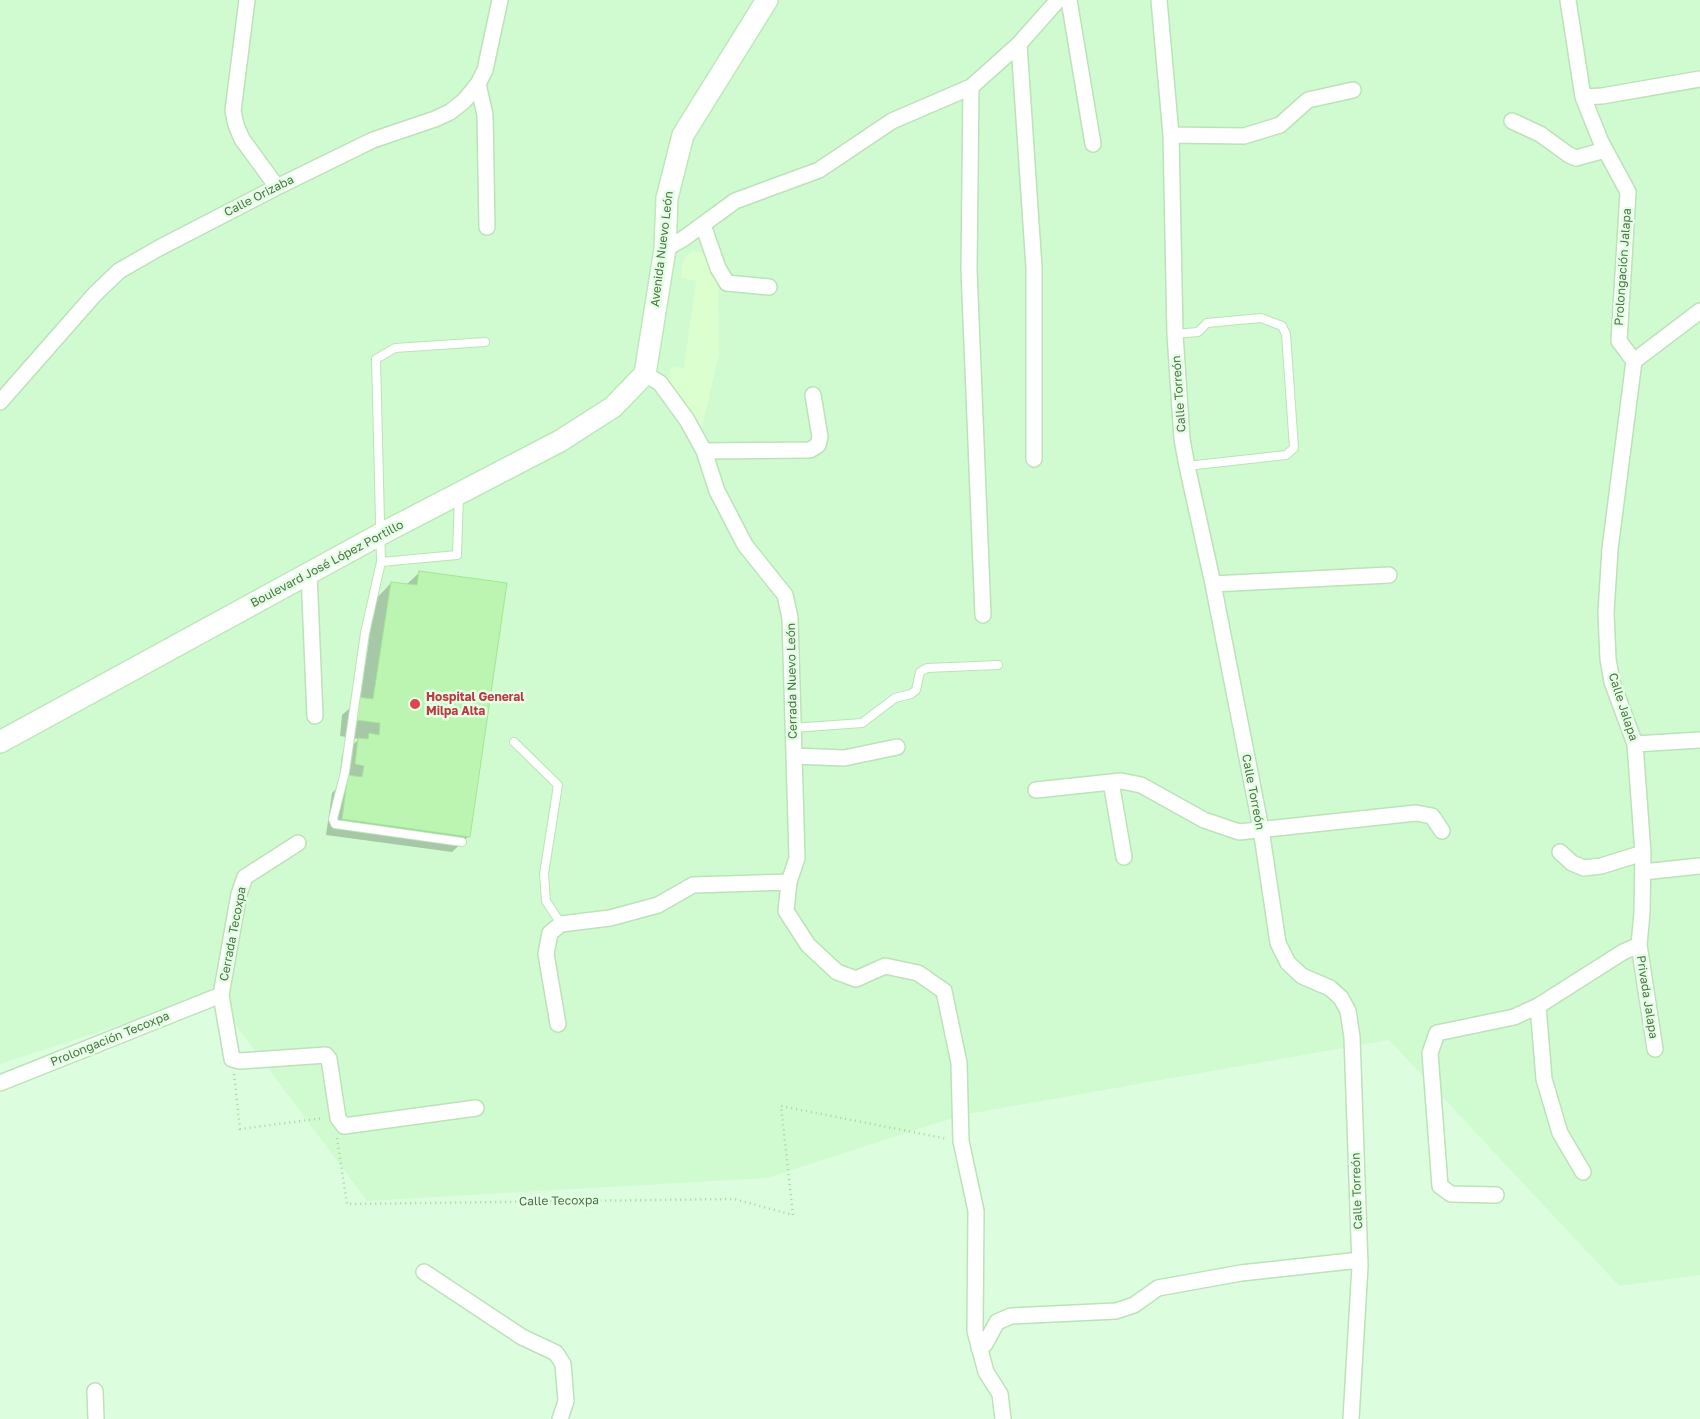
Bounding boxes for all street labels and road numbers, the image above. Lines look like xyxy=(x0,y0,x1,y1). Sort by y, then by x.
street label: Calle Orizaba xyxy=(222,172,296,220)
street label: Avenida Nuevo León xyxy=(648,190,676,308)
street label: Prolongación Jalapa xyxy=(1612,208,1634,326)
street label: Calle Torreón xyxy=(1169,355,1189,433)
street label: Boulevard José López Portillo xyxy=(248,517,406,611)
street label: Cerrada Nuevo León xyxy=(784,623,800,739)
street label: Calle Jalapa xyxy=(1605,671,1641,743)
street label: Calle Torreón xyxy=(1239,753,1267,831)
street label: Cerrada Tecoxpa xyxy=(217,886,249,982)
street label: Privada Jalapa xyxy=(1633,954,1661,1040)
street label: Prolongación Tecoxpa xyxy=(48,1009,172,1069)
street label: Calle Torreón xyxy=(1348,1152,1366,1230)
street label: Calle Tecoxpa xyxy=(519,1193,599,1209)

